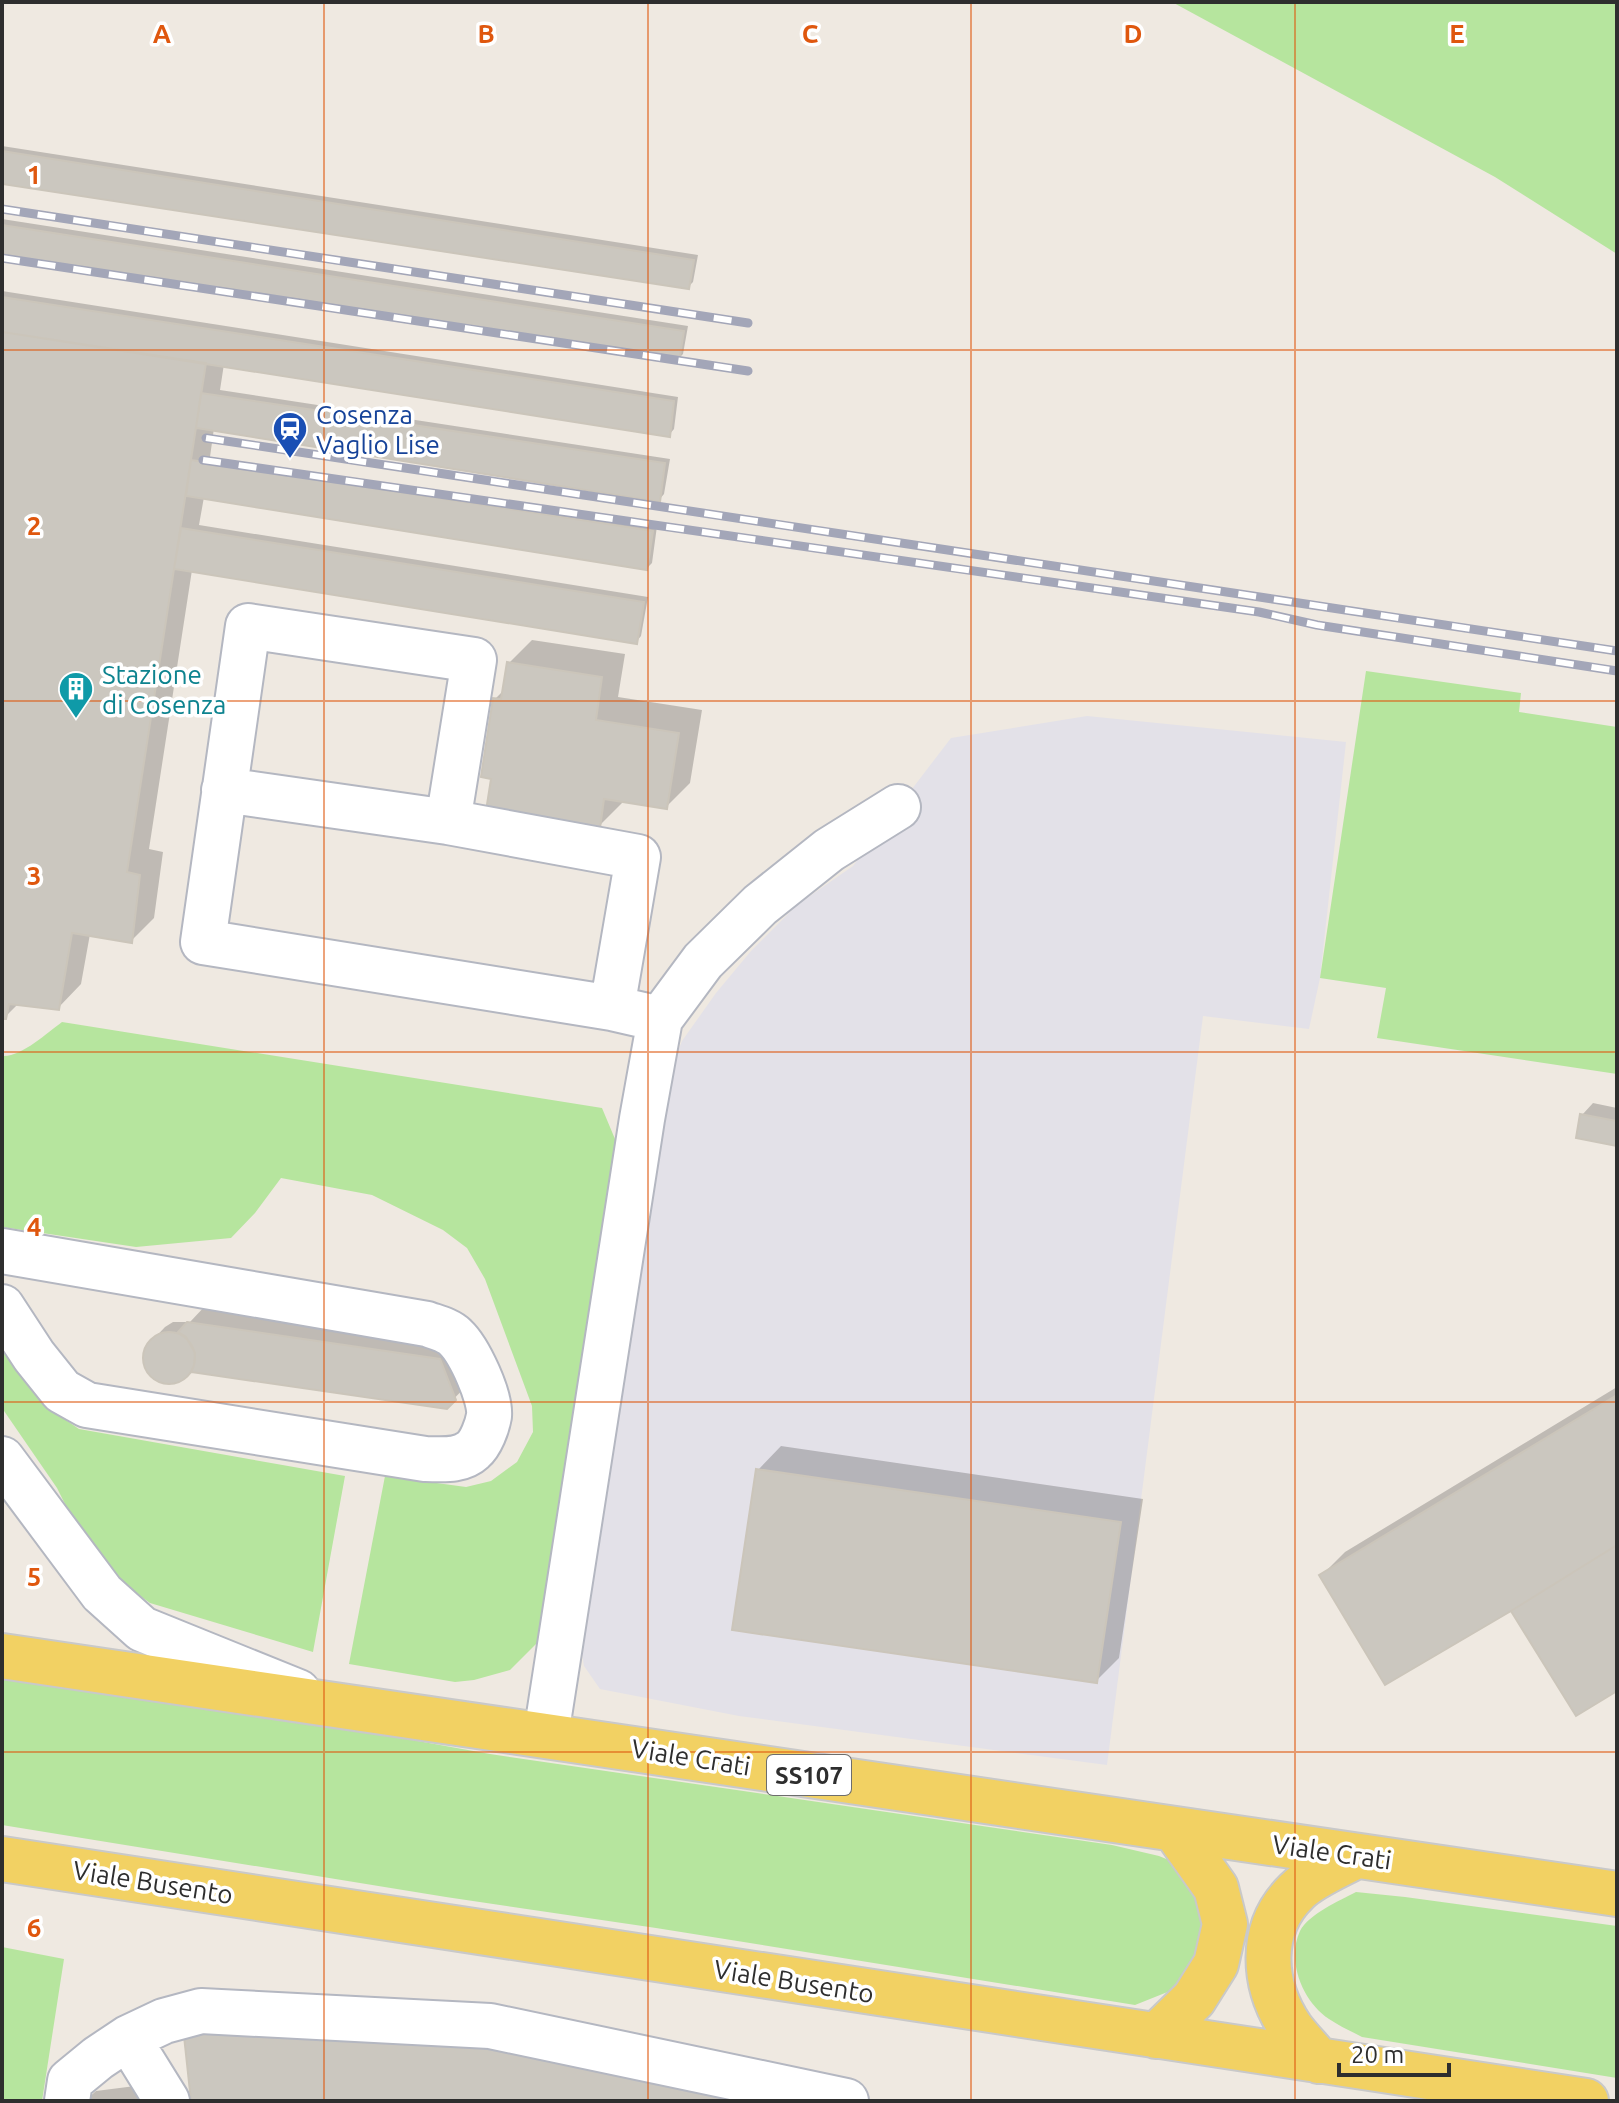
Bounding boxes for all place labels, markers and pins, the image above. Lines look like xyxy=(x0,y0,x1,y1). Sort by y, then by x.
place label: Cosenza Vaglio Lise xyxy=(316,400,440,459)
station icon: Cosenza Vaglio Lise xyxy=(271,410,309,460)
place label: Stazione di Cosenza xyxy=(102,660,226,719)
building icon: Stazione di Cosenza xyxy=(57,670,95,720)

